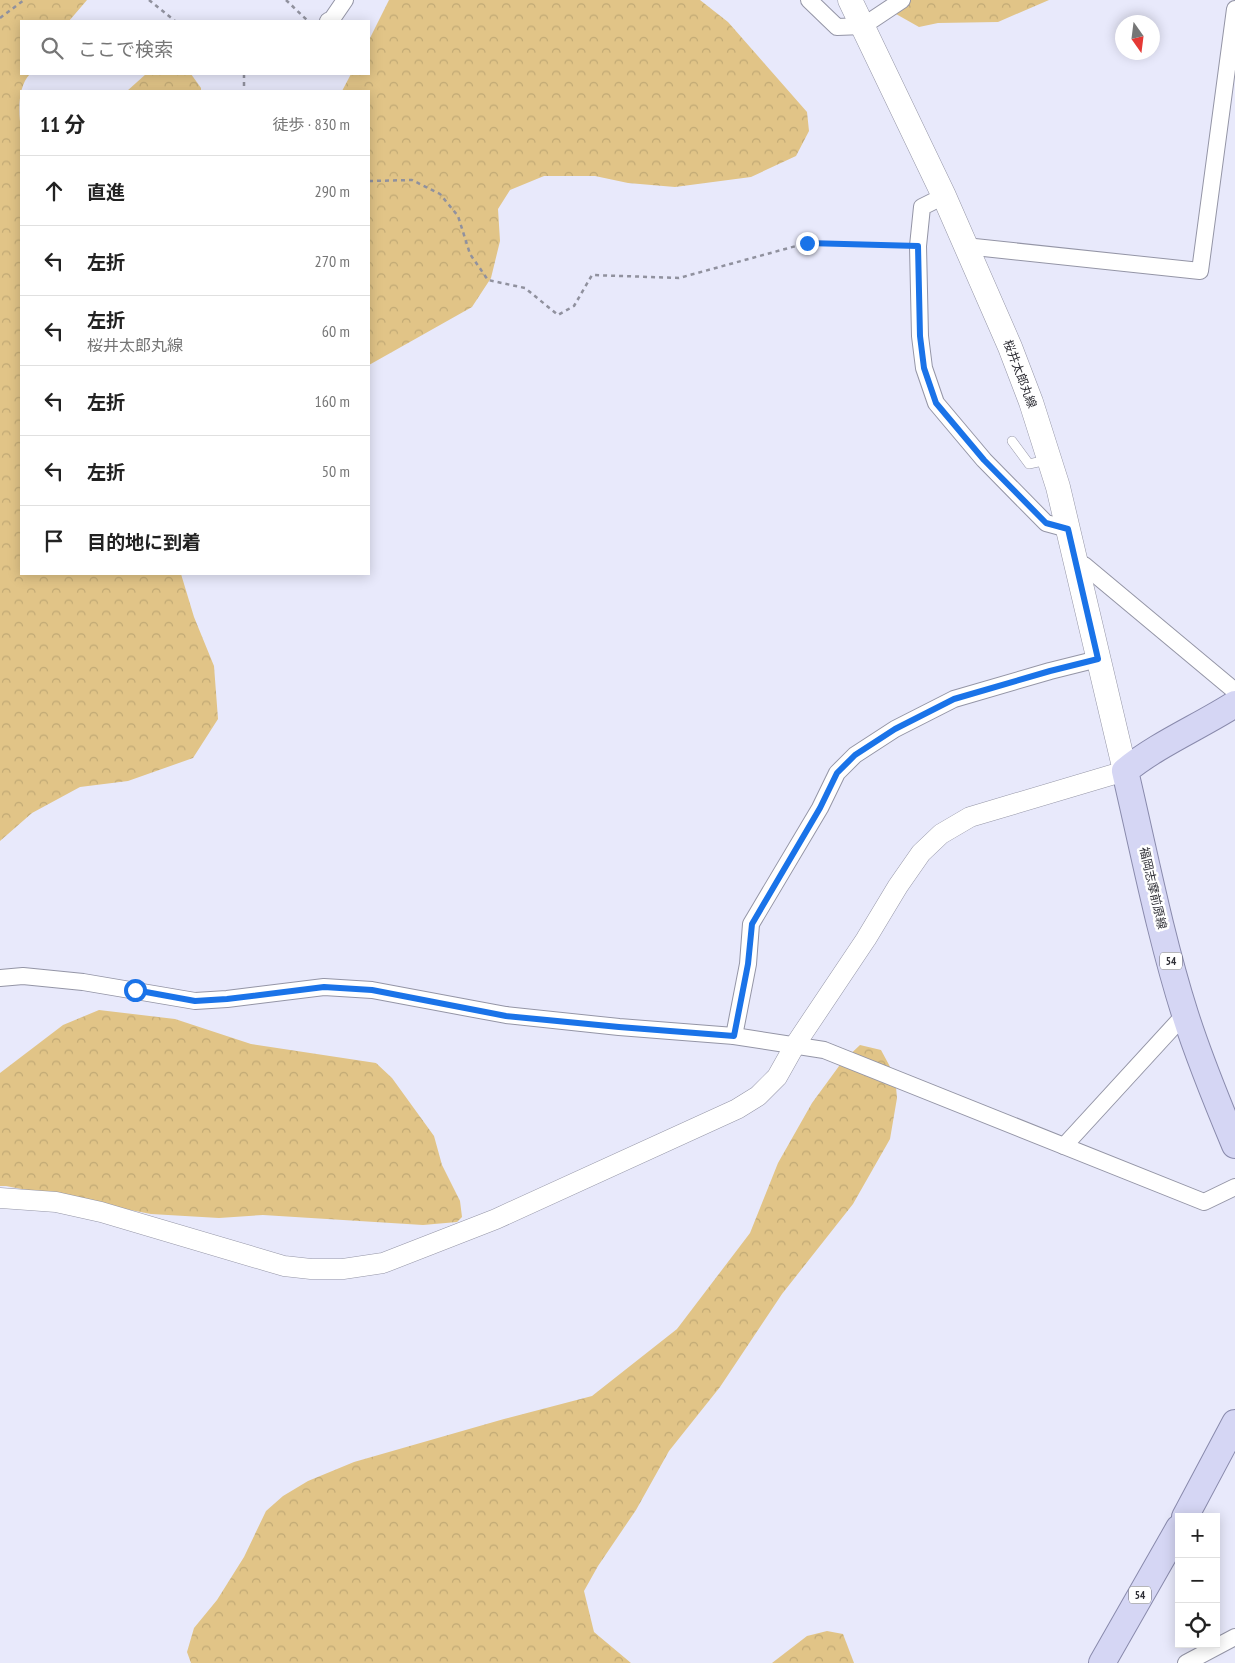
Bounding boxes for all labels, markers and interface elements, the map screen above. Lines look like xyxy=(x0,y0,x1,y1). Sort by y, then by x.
north arrow xyxy=(1115,15,1160,60)
search box xyxy=(20,20,370,75)
icon: search xyxy=(38,34,66,62)
text: ここで検索 xyxy=(78,37,173,61)
text: 11 分 xyxy=(40,111,85,138)
text: 徒歩 · 830 m xyxy=(272,114,350,134)
icon: ahead xyxy=(40,177,68,205)
text: 直進 xyxy=(87,180,125,204)
text: 290 m xyxy=(315,181,350,201)
route end xyxy=(796,232,819,255)
icon: left xyxy=(40,247,68,275)
text: 左折 xyxy=(87,250,125,274)
text: 270 m xyxy=(315,251,350,271)
text: 左折 xyxy=(87,308,125,332)
icon: left xyxy=(40,317,68,345)
text: 60 m xyxy=(322,321,350,341)
text: 桜井太郎丸線 xyxy=(87,335,183,355)
street label: 桜井太郎丸線 xyxy=(1001,338,1040,410)
icon: left xyxy=(40,387,68,415)
text: 左折 xyxy=(87,390,125,414)
text: 160 m xyxy=(315,391,350,411)
icon: left xyxy=(40,457,68,485)
text: 左折 xyxy=(87,460,125,484)
text: 50 m xyxy=(322,461,350,481)
icon: arrive xyxy=(40,527,68,555)
text: 目的地に到着 xyxy=(87,530,201,554)
street label: 福岡志摩前原線 xyxy=(1137,845,1170,931)
road number: 54 xyxy=(1160,952,1182,969)
route start xyxy=(124,979,147,1002)
map controls xyxy=(1175,1513,1220,1648)
button: + xyxy=(1175,1513,1220,1558)
button: − xyxy=(1175,1558,1220,1603)
road number: 54 xyxy=(1129,1586,1151,1604)
button: locate xyxy=(1175,1603,1220,1648)

